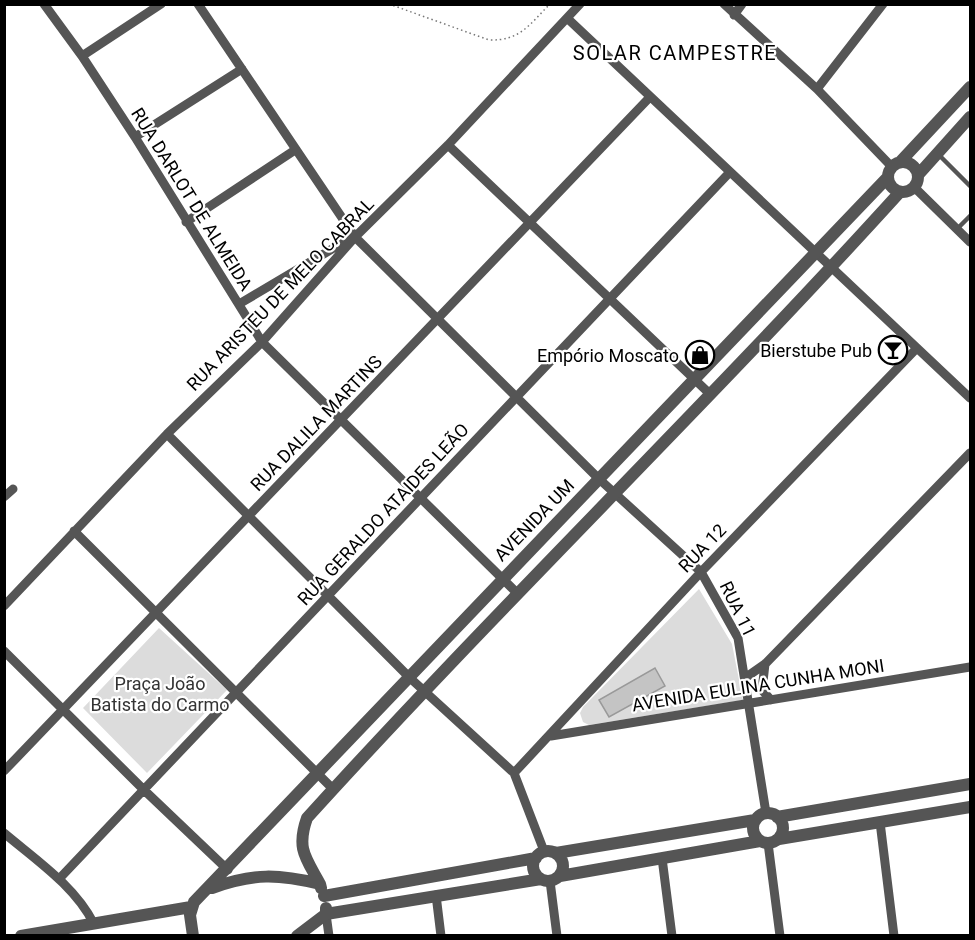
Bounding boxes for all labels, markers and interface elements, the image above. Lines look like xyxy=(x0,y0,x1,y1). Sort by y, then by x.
district label: SOLAR CAMPESTRE xyxy=(573,41,777,65)
street label: RUA DARLOT DE ALMEIDA xyxy=(127,104,257,294)
street label: RUA ARISTEU DE MELO CABRAL xyxy=(182,193,378,395)
bar icon: Bierstube Pub xyxy=(877,334,909,366)
shop icon: Empório Moscato xyxy=(684,339,716,371)
place label: Bierstube Pub xyxy=(760,340,872,361)
place label: Empório Moscato xyxy=(537,345,679,366)
street label: RUA DALILA MARTINS xyxy=(246,351,386,495)
street label: RUA GERALDO ATAIDES LEÃO xyxy=(293,419,473,609)
street label: AVENIDA UM xyxy=(490,475,578,565)
street label: RUA 12 xyxy=(674,519,730,577)
street label: RUA 11 xyxy=(716,578,760,640)
street label: AVENIDA EULINA CUNHA MONI xyxy=(630,655,886,715)
park label: Praça João Batista do Carmo xyxy=(90,673,230,715)

